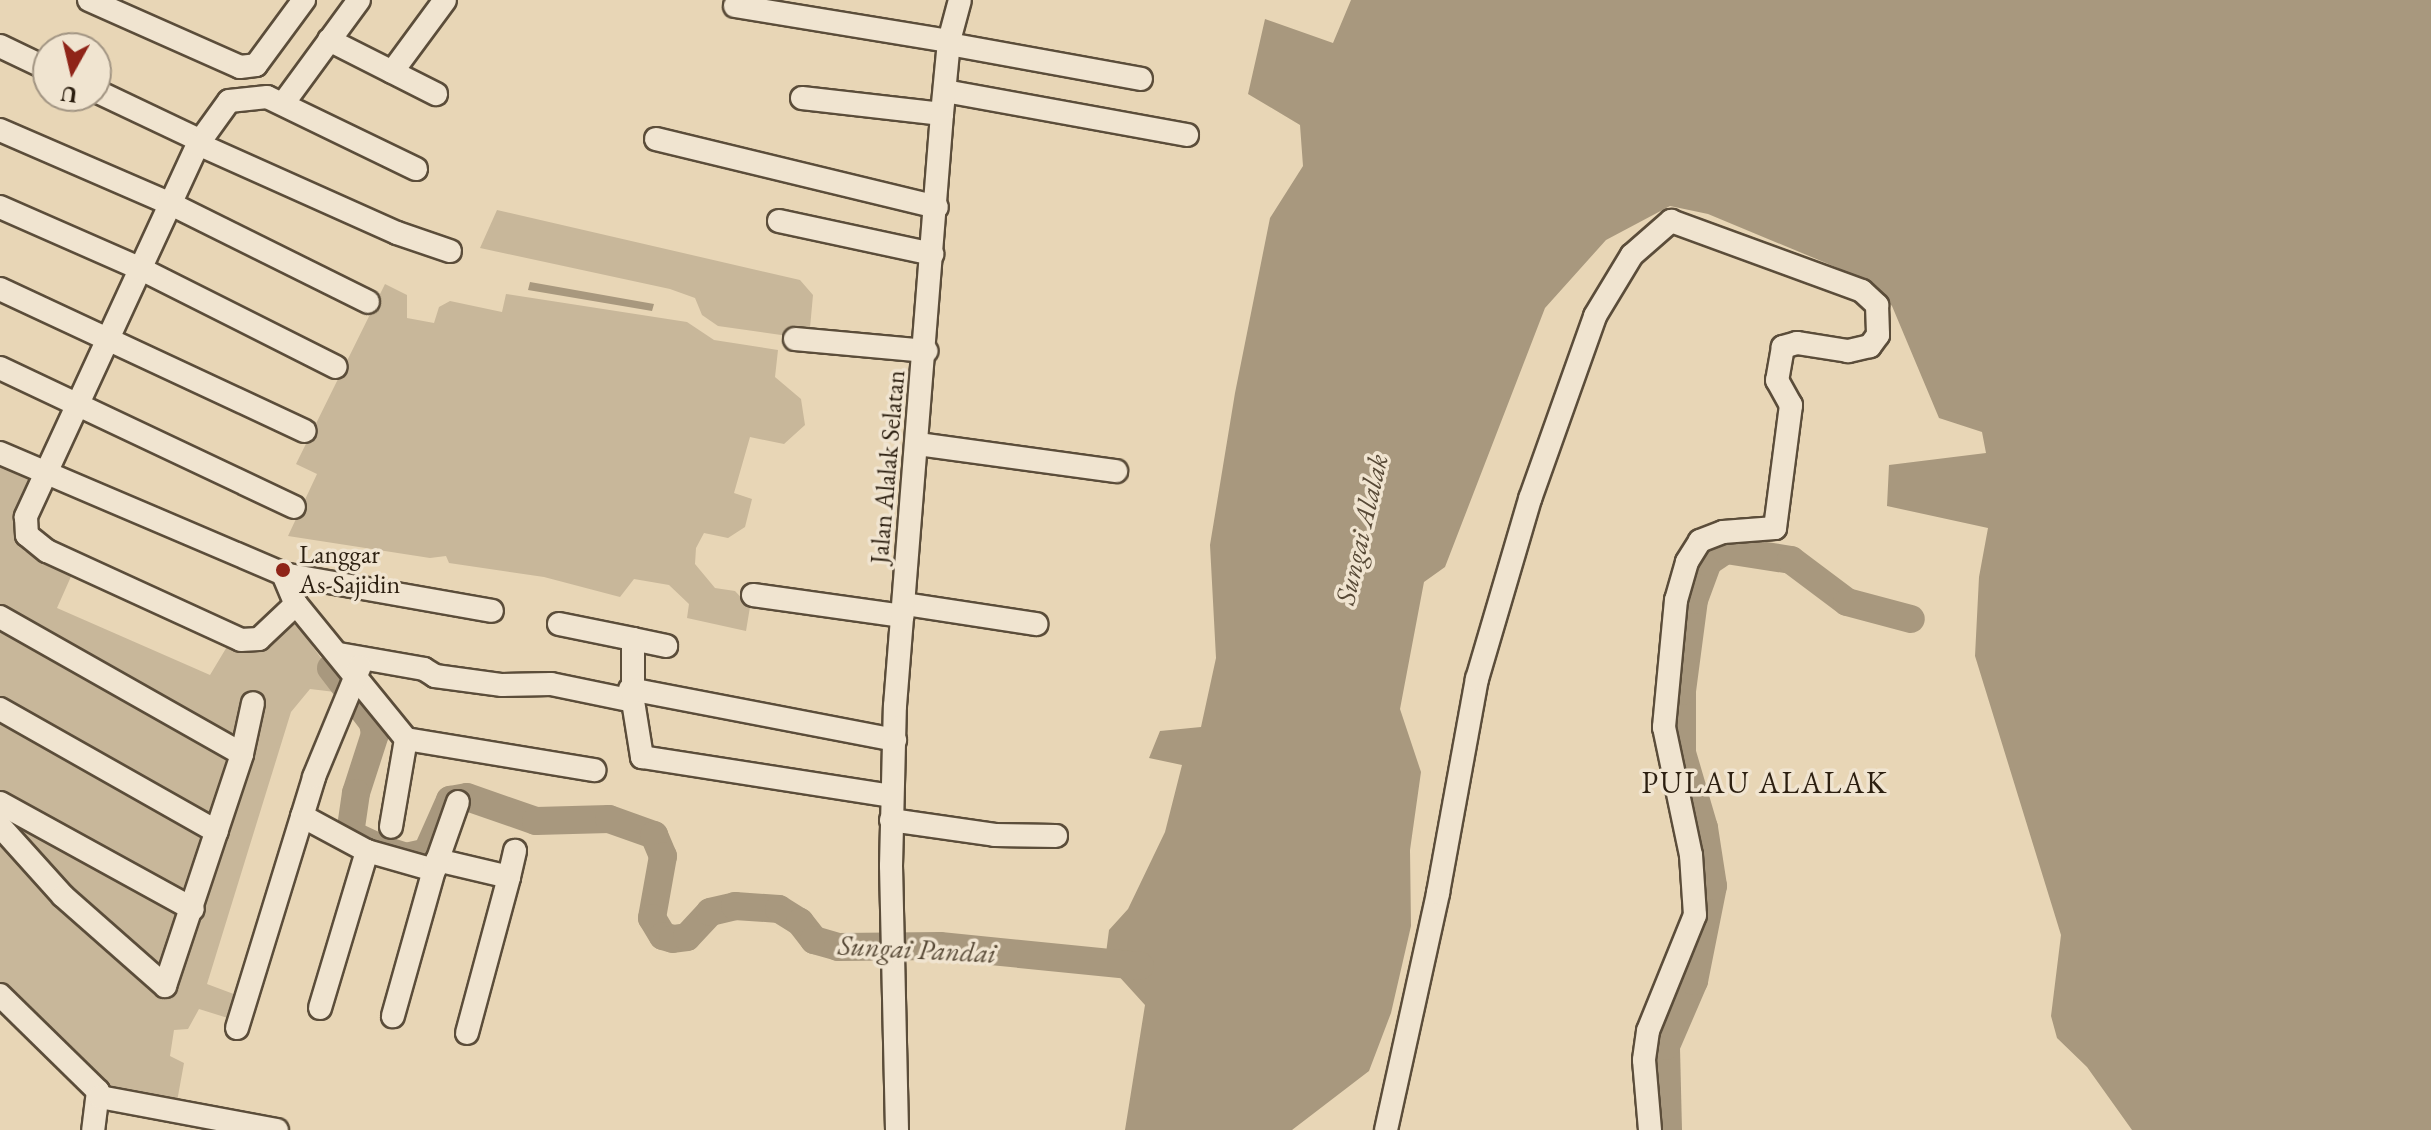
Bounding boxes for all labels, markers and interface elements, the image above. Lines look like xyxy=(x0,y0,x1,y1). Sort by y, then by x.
north arrow xyxy=(32,32,112,112)
text: U xyxy=(59,79,79,110)
street label: Jalan Alalak Selatan xyxy=(864,369,912,565)
water label: Sungai Alalak xyxy=(1327,451,1395,607)
place label: Langgar As-Sajidin xyxy=(299,539,400,600)
marker: Langgar As-Sajidin xyxy=(274,561,292,579)
district label: PULAU ALALAK xyxy=(1642,765,1888,801)
water label: Sungai Pandai xyxy=(837,928,997,970)

